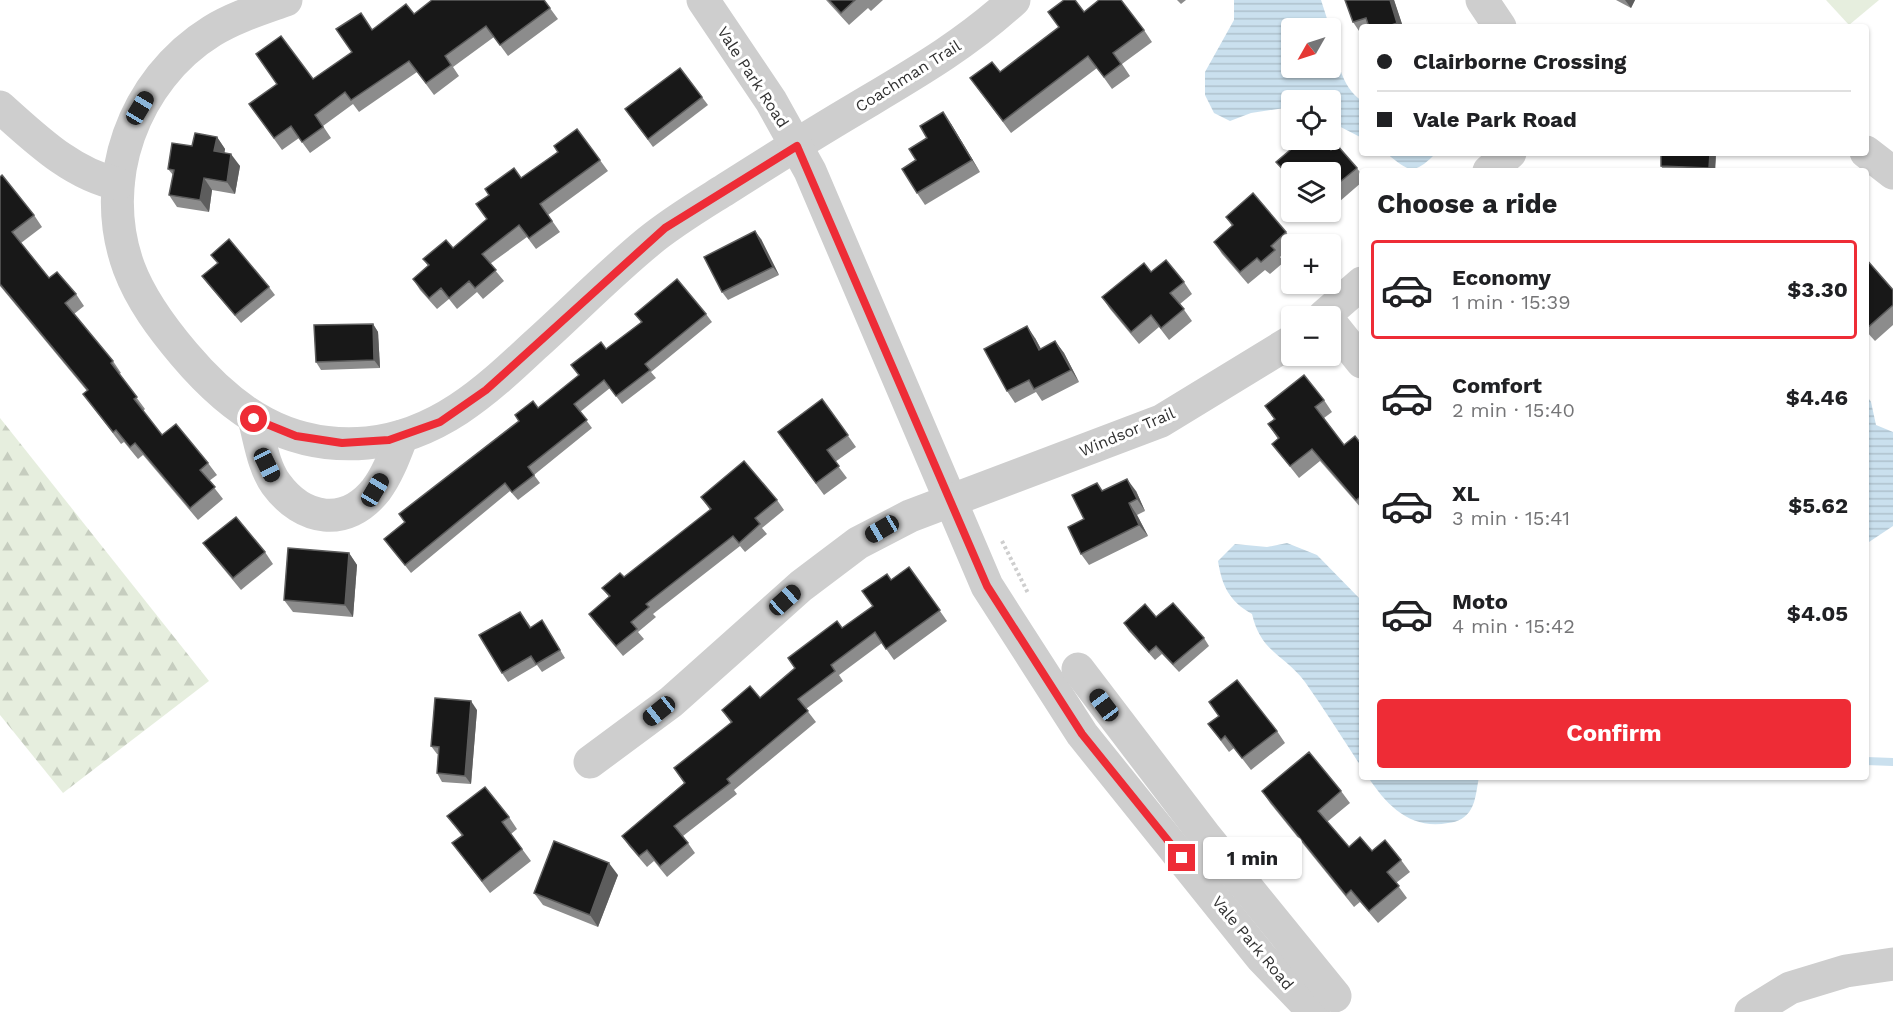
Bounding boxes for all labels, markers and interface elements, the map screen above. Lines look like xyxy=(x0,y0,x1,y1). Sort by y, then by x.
north arrow xyxy=(1281,18,1341,78)
map controls xyxy=(1281,18,1341,366)
street label: Vale Park Road xyxy=(713,23,793,131)
street label: Coachman Trail xyxy=(852,36,964,116)
text: Clairborne Crossing xyxy=(1413,49,1626,74)
car xyxy=(123,88,157,128)
button: locate xyxy=(1281,90,1341,150)
text: Vale Park Road xyxy=(1413,107,1577,132)
button: layers xyxy=(1281,162,1341,222)
text: Choose a ride xyxy=(1377,188,1557,220)
button: + xyxy=(1281,234,1341,294)
icon: car xyxy=(1380,263,1434,317)
text: Economy xyxy=(1452,265,1551,290)
text: $3.30 xyxy=(1787,277,1848,302)
text: 1 min · 15:39 xyxy=(1452,290,1571,314)
button: − xyxy=(1281,306,1341,366)
icon: car xyxy=(1380,371,1434,425)
text: Comfort xyxy=(1452,373,1542,398)
text: $4.46 xyxy=(1786,385,1848,410)
text: 2 min · 15:40 xyxy=(1452,398,1575,422)
street label: Windsor Trail xyxy=(1076,403,1178,461)
route start xyxy=(240,405,267,432)
car xyxy=(251,445,283,485)
car xyxy=(358,470,392,510)
icon: car xyxy=(1380,479,1434,533)
text: XL xyxy=(1452,481,1480,506)
text: $5.62 xyxy=(1788,493,1848,518)
text: 3 min · 15:41 xyxy=(1452,506,1570,530)
car xyxy=(862,512,902,546)
car xyxy=(766,581,804,619)
icon: car xyxy=(1380,587,1434,641)
text: Moto xyxy=(1452,589,1508,614)
text: $4.05 xyxy=(1787,601,1848,626)
text: 4 min · 15:42 xyxy=(1452,614,1575,638)
car xyxy=(1086,685,1122,725)
car xyxy=(639,693,679,729)
button: Confirm xyxy=(1377,699,1851,768)
callout: 1 min xyxy=(1203,837,1302,879)
route end xyxy=(1168,844,1195,871)
text: 1 min xyxy=(1227,846,1278,870)
street label: Vale Park Road xyxy=(1208,892,1298,994)

